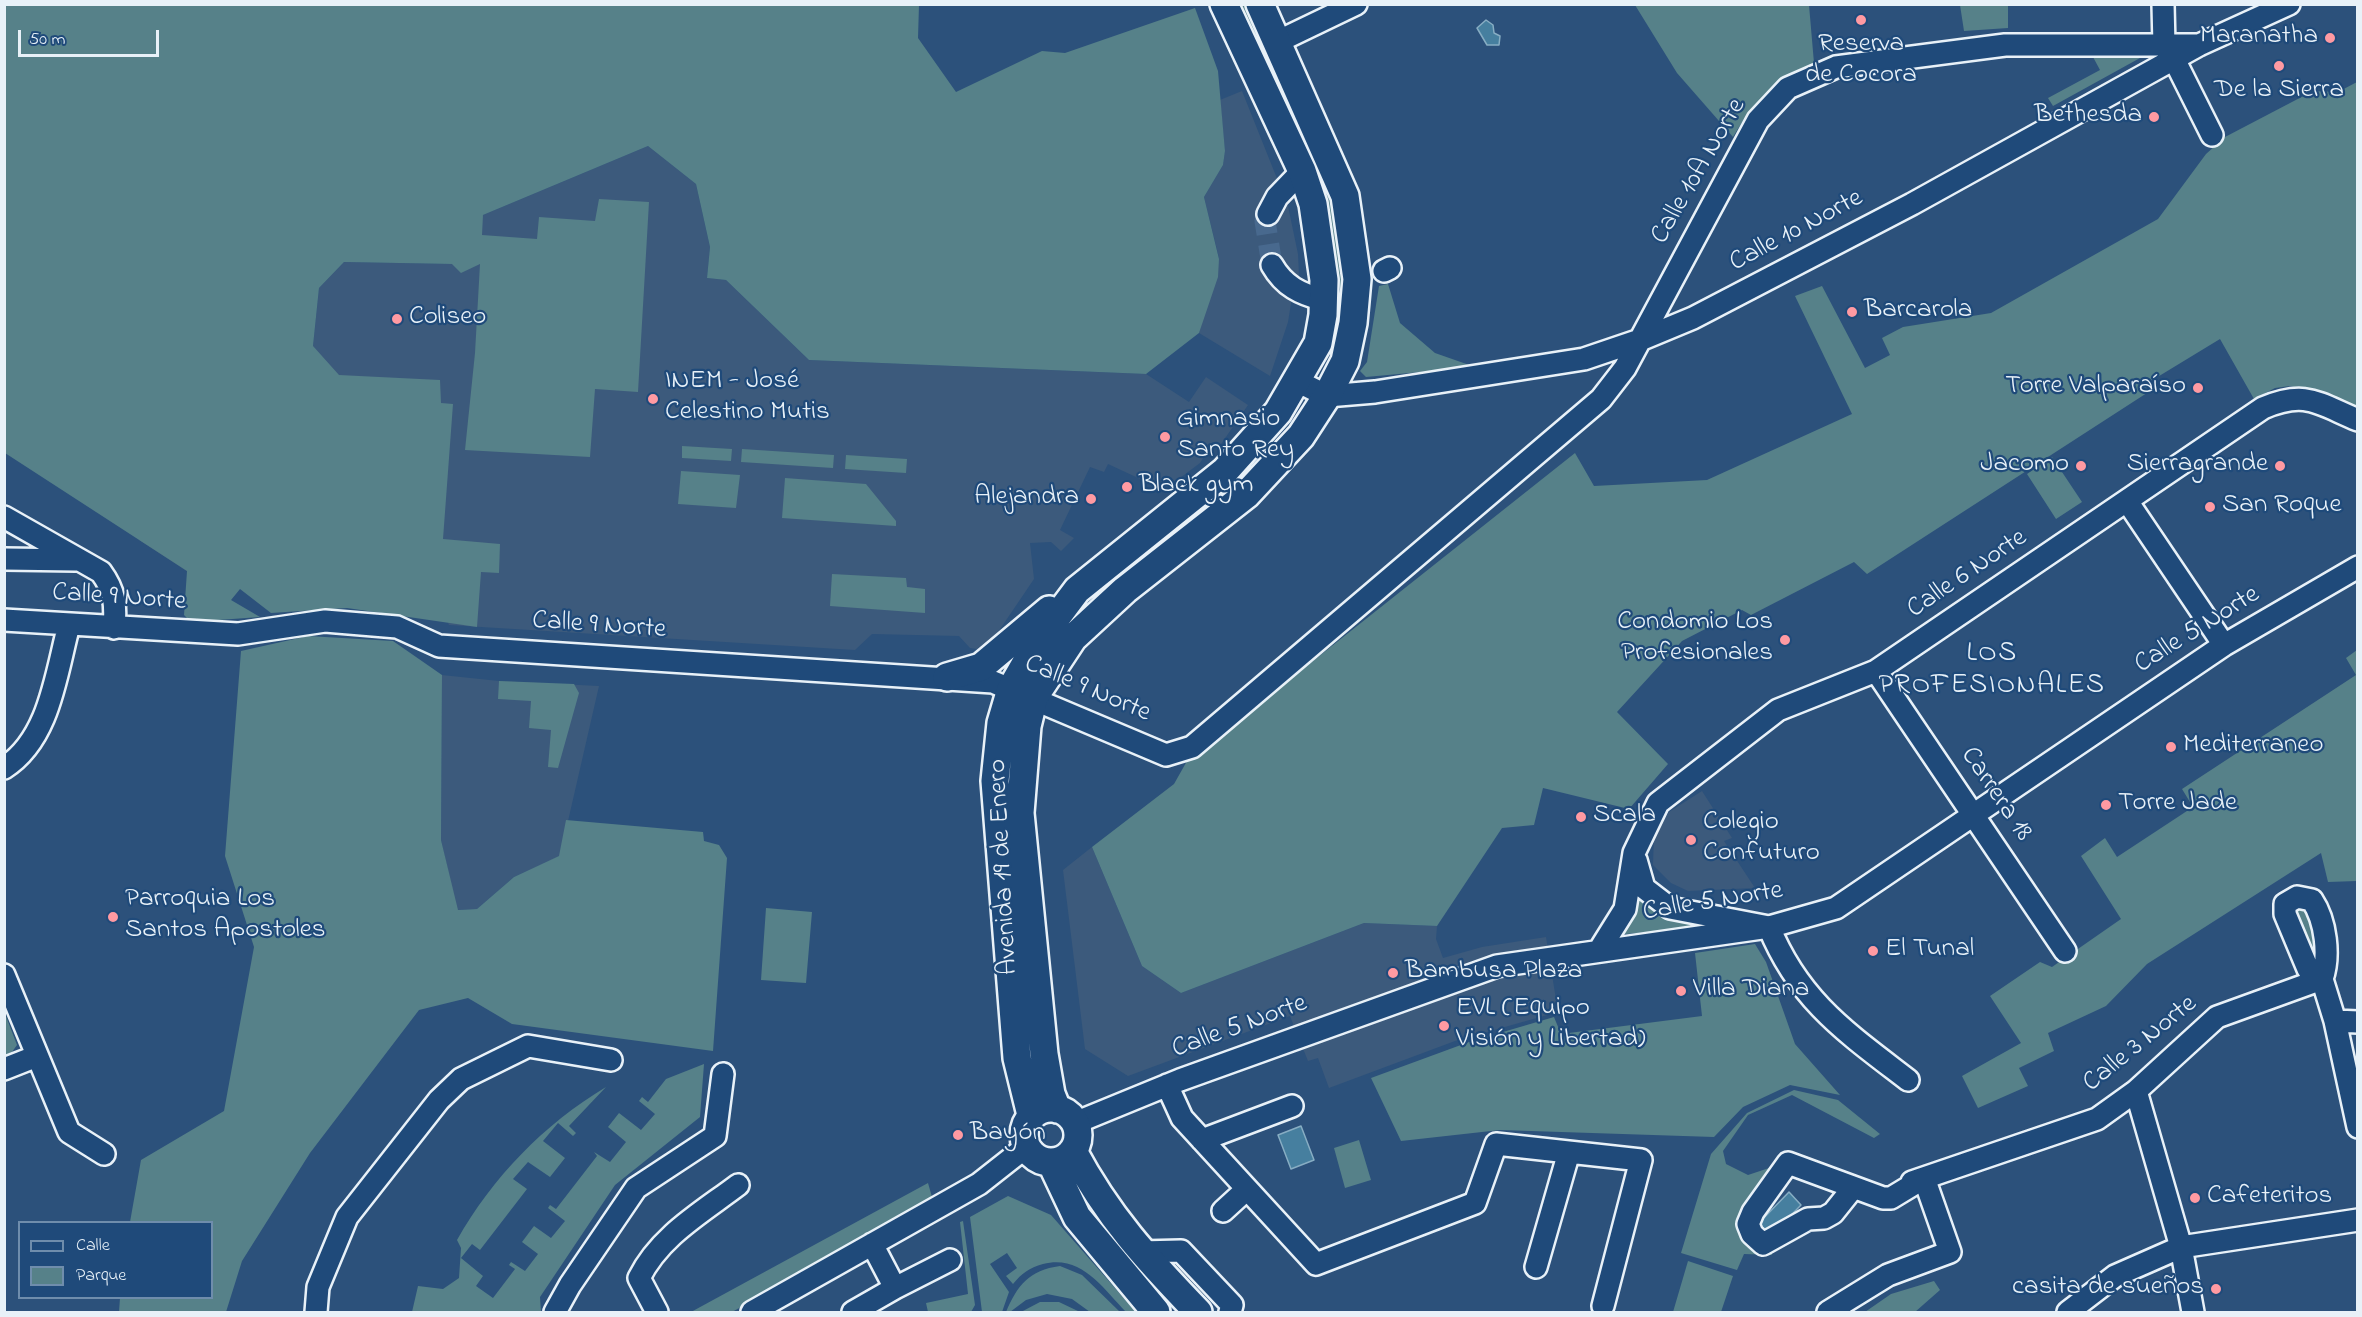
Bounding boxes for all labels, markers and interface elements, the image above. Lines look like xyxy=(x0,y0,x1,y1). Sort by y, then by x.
marker: Reserva de Cocora xyxy=(1854,13,1868,27)
scale bar xyxy=(21,18,162,56)
place label: Maranatha xyxy=(2200,22,2318,54)
text: 50 m xyxy=(29,27,66,53)
place label: Reserva de Cocora xyxy=(1805,30,1917,93)
marker: Maranatha xyxy=(2323,31,2337,45)
marker: De la Sierra xyxy=(2272,59,2286,73)
place label: De la Sierra xyxy=(2214,76,2344,108)
street label: Calle 10A Norte xyxy=(1645,93,1755,251)
place label: Bethesda xyxy=(2034,101,2142,133)
marker: Bethesda xyxy=(2147,110,2161,124)
street label: Calle 10 Norte xyxy=(1725,183,1869,281)
place label: Barcarola xyxy=(1864,296,1972,328)
place label: Coliseo xyxy=(409,303,486,335)
marker: Barcarola xyxy=(1845,305,1859,319)
marker: Coliseo xyxy=(390,312,404,326)
place label: INEM - José Celestino Mutis xyxy=(665,367,830,430)
place label: Torre Valparaíso xyxy=(2005,372,2186,404)
marker: Torre Valparaíso xyxy=(2191,381,2205,395)
marker: INEM - José Celestino Mutis xyxy=(646,392,660,406)
place label: Gimnasio Santo Rey xyxy=(1177,405,1294,468)
marker: Gimnasio Santo Rey xyxy=(1158,430,1172,444)
place label: Jacomo xyxy=(1980,450,2069,482)
place label: Sierragrande xyxy=(2127,450,2268,482)
marker: Jacomo xyxy=(2074,459,2088,473)
marker: Sierragrande xyxy=(2273,459,2287,473)
place label: Black gym xyxy=(1139,471,1253,503)
marker: Black gym xyxy=(1120,480,1134,494)
place label: Alejandra xyxy=(974,483,1079,515)
place label: San Roque xyxy=(2222,491,2342,523)
marker: Alejandra xyxy=(1084,492,1098,506)
marker: San Roque xyxy=(2203,500,2217,514)
street label: Calle 6 Norte xyxy=(1902,523,2034,627)
street label: Calle 9 Norte xyxy=(51,578,187,620)
street label: Calle 5 Norte xyxy=(2129,580,2267,682)
street label: Calle 9 Norte xyxy=(531,606,667,648)
place label: Condomio Los Profesionales xyxy=(1617,608,1773,671)
marker: Condomio Los Profesionales xyxy=(1778,633,1792,647)
district label: LOS PROFESIONALES xyxy=(1878,638,2106,704)
street label: Calle 9 Norte xyxy=(1019,649,1155,731)
place label: Mediterraneo xyxy=(2183,731,2323,763)
marker: Mediterraneo xyxy=(2164,740,2178,754)
street label: Carrera 18 xyxy=(1952,742,2038,848)
street label: Avenida 19 de Enero xyxy=(983,758,1027,976)
place label: Torre Jade xyxy=(2118,789,2237,821)
marker: Torre Jade xyxy=(2099,798,2113,812)
place label: Scala xyxy=(1593,801,1656,833)
place label: Colegio Confuturo xyxy=(1703,808,1820,871)
marker: Scala xyxy=(1574,810,1588,824)
marker: Colegio Confuturo xyxy=(1684,833,1698,847)
street label: Calle 5 Norte xyxy=(1641,876,1785,930)
place label: Parroquia Los Santos Apostoles xyxy=(125,885,326,948)
marker: Parroquia Los Santos Apostoles xyxy=(106,910,120,924)
place label: El Tunal xyxy=(1885,935,1974,967)
marker: El Tunal xyxy=(1866,944,1880,958)
place label: Bambusa Plaza xyxy=(1405,957,1582,989)
marker: Bambusa Plaza xyxy=(1386,966,1400,980)
place label: Villa Diana xyxy=(1693,975,1809,1007)
marker: Villa Diana xyxy=(1674,984,1688,998)
street label: Calle 5 Norte xyxy=(1168,989,1312,1067)
street label: Calle 3 Norte xyxy=(2078,989,2204,1101)
place label: EVL (Equipo Visión y Libertad) xyxy=(1456,994,1646,1057)
marker: EVL (Equipo Visión y Libertad) xyxy=(1437,1019,1451,1033)
place label: Bayón xyxy=(970,1119,1046,1151)
marker: Bayón xyxy=(951,1128,965,1142)
place label: Cafeteritos xyxy=(2207,1182,2332,1214)
marker: Cafeteritos xyxy=(2188,1191,2202,1205)
legend xyxy=(18,1221,213,1299)
text: Calle xyxy=(76,1233,110,1259)
text: Parque xyxy=(76,1263,126,1289)
place label: casita de sueños xyxy=(2012,1273,2204,1305)
marker: casita de sueños xyxy=(2209,1282,2223,1296)

